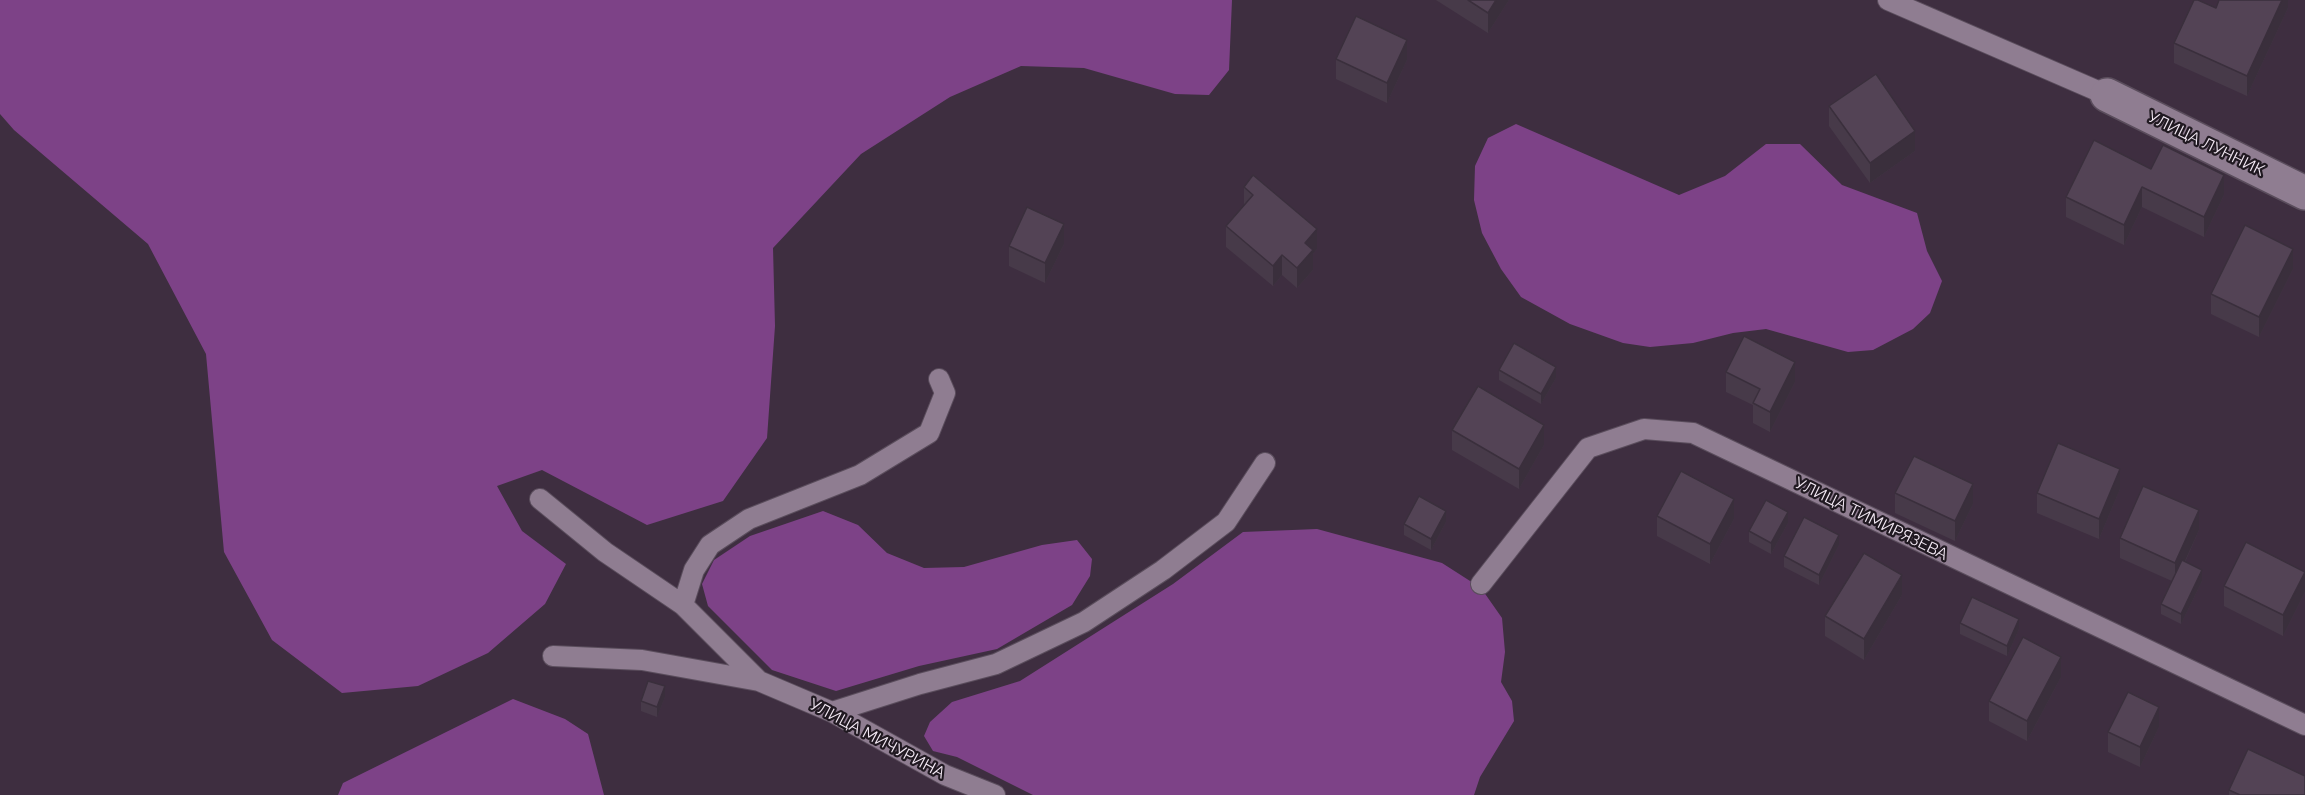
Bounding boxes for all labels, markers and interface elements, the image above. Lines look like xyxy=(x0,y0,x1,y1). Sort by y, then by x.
street label: УЛИЦА ЛУННИК xyxy=(2144,107,2268,181)
street label: УЛИЦА ТИМИРЯЗЕВА xyxy=(1791,473,1951,565)
street label: УЛИЦА МИЧУРИНА xyxy=(806,695,948,783)

